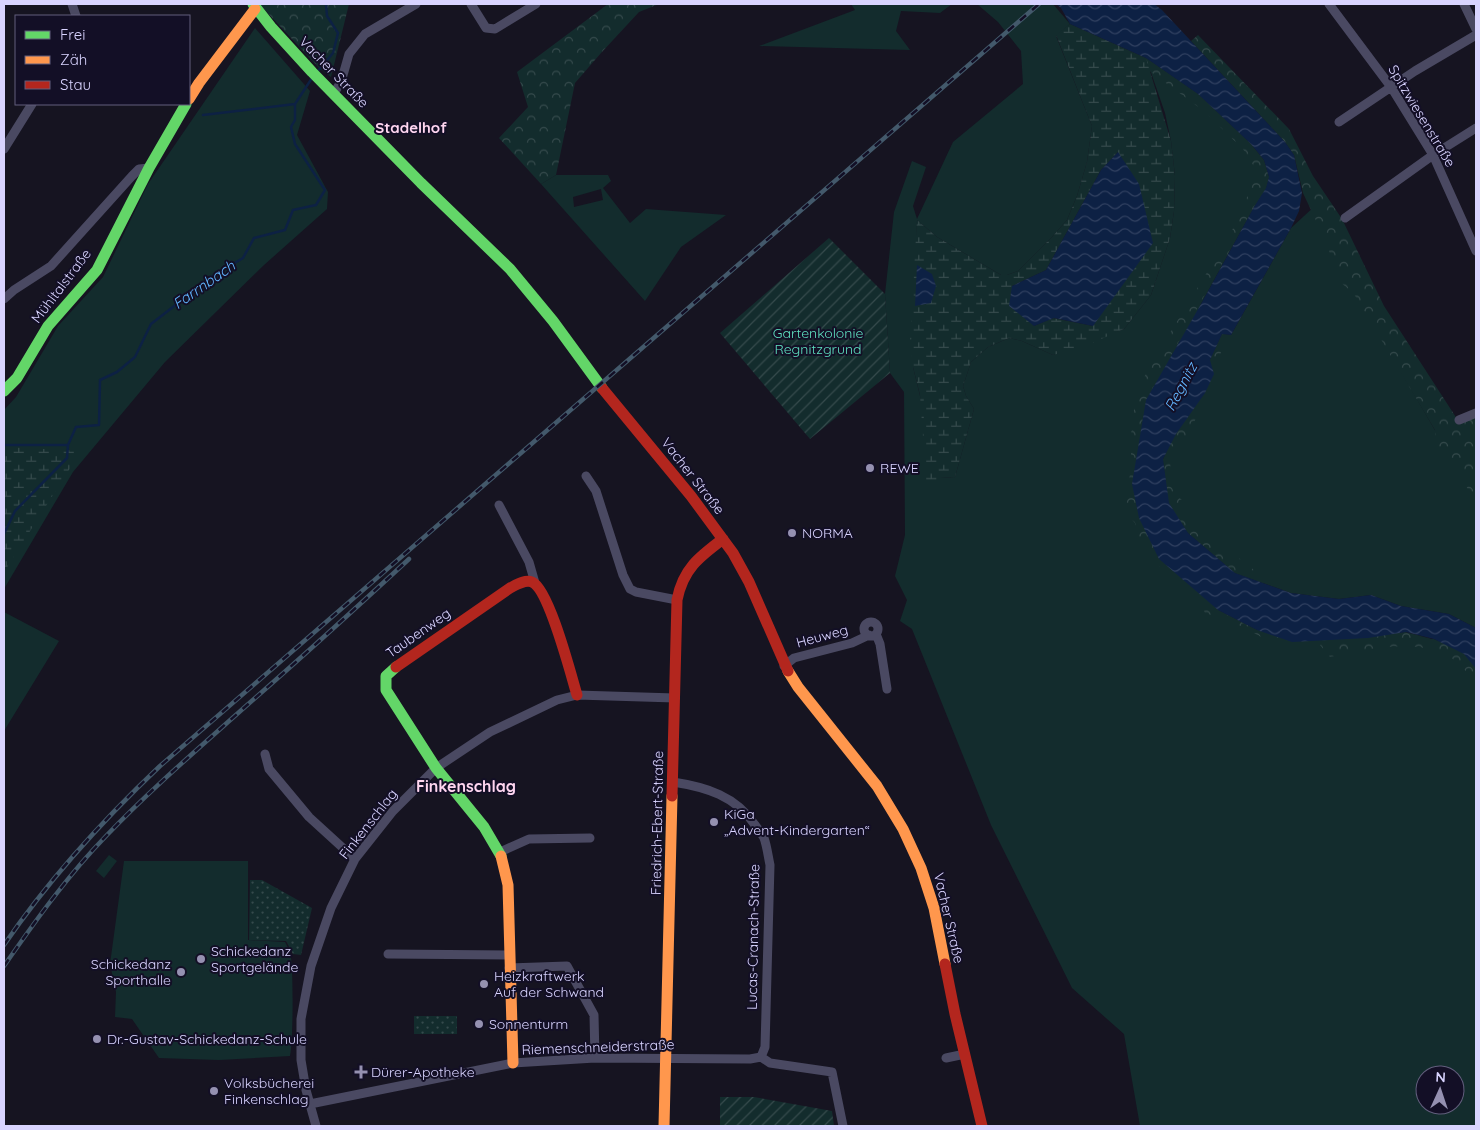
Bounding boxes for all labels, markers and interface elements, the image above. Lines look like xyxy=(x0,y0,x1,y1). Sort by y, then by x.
legend xyxy=(15,15,190,105)
text: Frei xyxy=(60,25,86,44)
street label: Vacher Straße xyxy=(295,32,373,112)
text: Zäh xyxy=(60,50,87,69)
street label: Spitzwiesenstraße xyxy=(1384,62,1460,171)
text: Stau xyxy=(60,75,91,94)
district label: Stadelhof xyxy=(375,118,447,137)
street label: Mühltalstraße xyxy=(27,245,95,327)
water label: Farrnbach xyxy=(169,256,239,313)
park label: Gartenkolonie Regnitzgrund xyxy=(773,324,863,358)
water label: Regnitz xyxy=(1160,358,1202,414)
street label: Vacher Straße xyxy=(657,434,729,518)
place label: REWE xyxy=(880,459,919,477)
marker: REWE xyxy=(864,462,876,474)
place label: NORMA xyxy=(802,524,853,542)
marker: NORMA xyxy=(786,527,798,539)
street label: Taubenweg xyxy=(382,604,454,662)
street label: Heuweg xyxy=(794,620,850,652)
street label: Friedrich-Ebert-Straße xyxy=(647,751,667,895)
district label: Finkenschlag xyxy=(416,776,516,796)
street label: Finkenschlag xyxy=(335,785,401,863)
place label: KiGa „Advent-Kindergarten“ xyxy=(724,805,870,839)
marker: KiGa „Advent-Kindergarten“ xyxy=(708,816,720,828)
street label: Lucas-Cranach-Straße xyxy=(743,864,763,1010)
street label: Vacher Straße xyxy=(930,871,968,965)
place label: Schickedanz Sportgelände xyxy=(211,942,299,976)
marker: Schickedanz Sportgelände xyxy=(195,953,207,965)
place label: Schickedanz Sporthalle xyxy=(91,955,171,989)
marker: Schickedanz Sporthalle xyxy=(175,966,187,978)
place label: Heizkraftwerk Auf der Schwand xyxy=(494,967,604,1001)
marker: Heizkraftwerk Auf der Schwand xyxy=(478,978,490,990)
place label: Sonnenturm xyxy=(489,1015,568,1033)
marker: Sonnenturm xyxy=(473,1018,485,1030)
place label: Dr.-Gustav-Schickedanz-Schule xyxy=(107,1030,307,1048)
marker: Dr.-Gustav-Schickedanz-Schule xyxy=(91,1033,103,1045)
street label: Riemenschneiderstraße xyxy=(521,1035,675,1059)
place label: Dürer-Apotheke xyxy=(371,1063,475,1081)
north arrow xyxy=(1415,1065,1465,1115)
marker: Dürer-Apotheke xyxy=(355,1066,367,1078)
text: N xyxy=(1435,1068,1446,1086)
place label: Volksbücherei Finkenschlag xyxy=(224,1074,314,1108)
marker: Volksbücherei Finkenschlag xyxy=(208,1085,220,1097)

